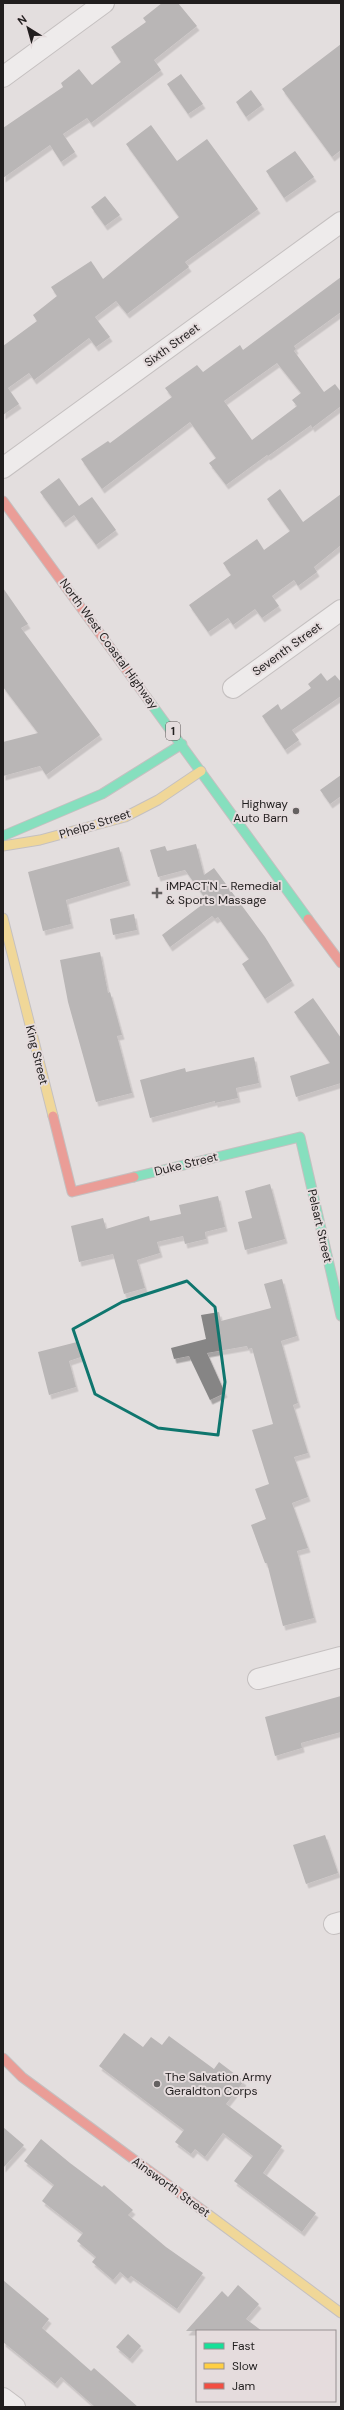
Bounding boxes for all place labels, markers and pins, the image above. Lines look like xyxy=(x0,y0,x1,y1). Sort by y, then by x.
place label: Highway Auto Barn xyxy=(233,796,288,826)
marker: Highway Auto Barn xyxy=(291,806,301,816)
place label: iMPACT'N - Remedial & Sports Massage xyxy=(166,878,281,908)
marker: iMPACT'N - Remedial & Sports Massage xyxy=(151,887,163,899)
place label: The Salvation Army Geraldton Corps xyxy=(165,2069,272,2099)
marker: The Salvation Army Geraldton Corps xyxy=(152,2079,162,2089)

